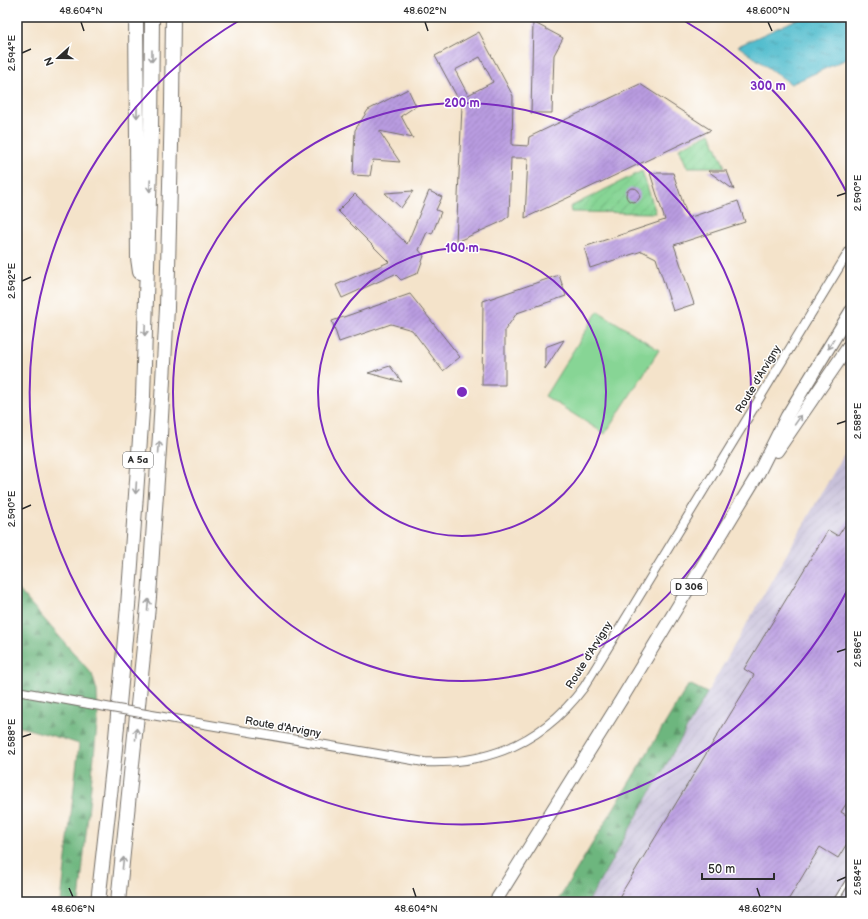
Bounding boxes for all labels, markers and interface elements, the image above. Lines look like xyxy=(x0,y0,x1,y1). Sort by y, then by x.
text: 48.604°N xyxy=(59,5,103,17)
text: 48.602°N xyxy=(403,5,447,17)
text: 48.600°N xyxy=(746,5,790,17)
text: 2.594°E xyxy=(6,34,18,71)
north arrow xyxy=(38,38,78,78)
one-way arrow xyxy=(148,49,156,62)
text: N xyxy=(42,55,57,68)
text: 300 m xyxy=(750,79,786,94)
text: 200 m xyxy=(444,96,480,111)
one-way arrow xyxy=(133,105,141,118)
text: 2.590°E xyxy=(852,174,864,211)
one-way arrow xyxy=(146,179,154,192)
text: 100 m xyxy=(445,241,479,256)
text: 2.592°E xyxy=(6,263,18,299)
one-way arrow xyxy=(141,323,149,336)
one-way arrow xyxy=(826,338,834,350)
street label: Route d'Arvigny xyxy=(733,343,783,415)
centre of rings xyxy=(455,385,469,399)
text: 2.588°E xyxy=(852,402,864,439)
one-way arrow xyxy=(794,415,802,426)
one-way arrow xyxy=(156,441,163,454)
road number: A 5a xyxy=(123,452,153,468)
one-way arrow xyxy=(133,481,140,494)
text: 2.590°E xyxy=(6,490,18,527)
road number: D 306 xyxy=(671,579,707,595)
one-way arrow xyxy=(145,598,152,611)
street label: Route d'Arvigny xyxy=(563,619,615,691)
text: 2.586°E xyxy=(852,630,864,667)
street label: Route d'Arvigny xyxy=(244,714,322,740)
text: 2.588°E xyxy=(6,718,18,755)
one-way arrow xyxy=(132,728,140,741)
scale bar xyxy=(702,855,774,881)
one-way arrow xyxy=(119,857,126,870)
text: 2.584°E xyxy=(852,858,864,895)
text: 50 m xyxy=(708,862,735,877)
text: 48.606°N xyxy=(51,903,95,915)
text: 48.604°N xyxy=(394,903,438,915)
text: 48.602°N xyxy=(738,903,782,915)

